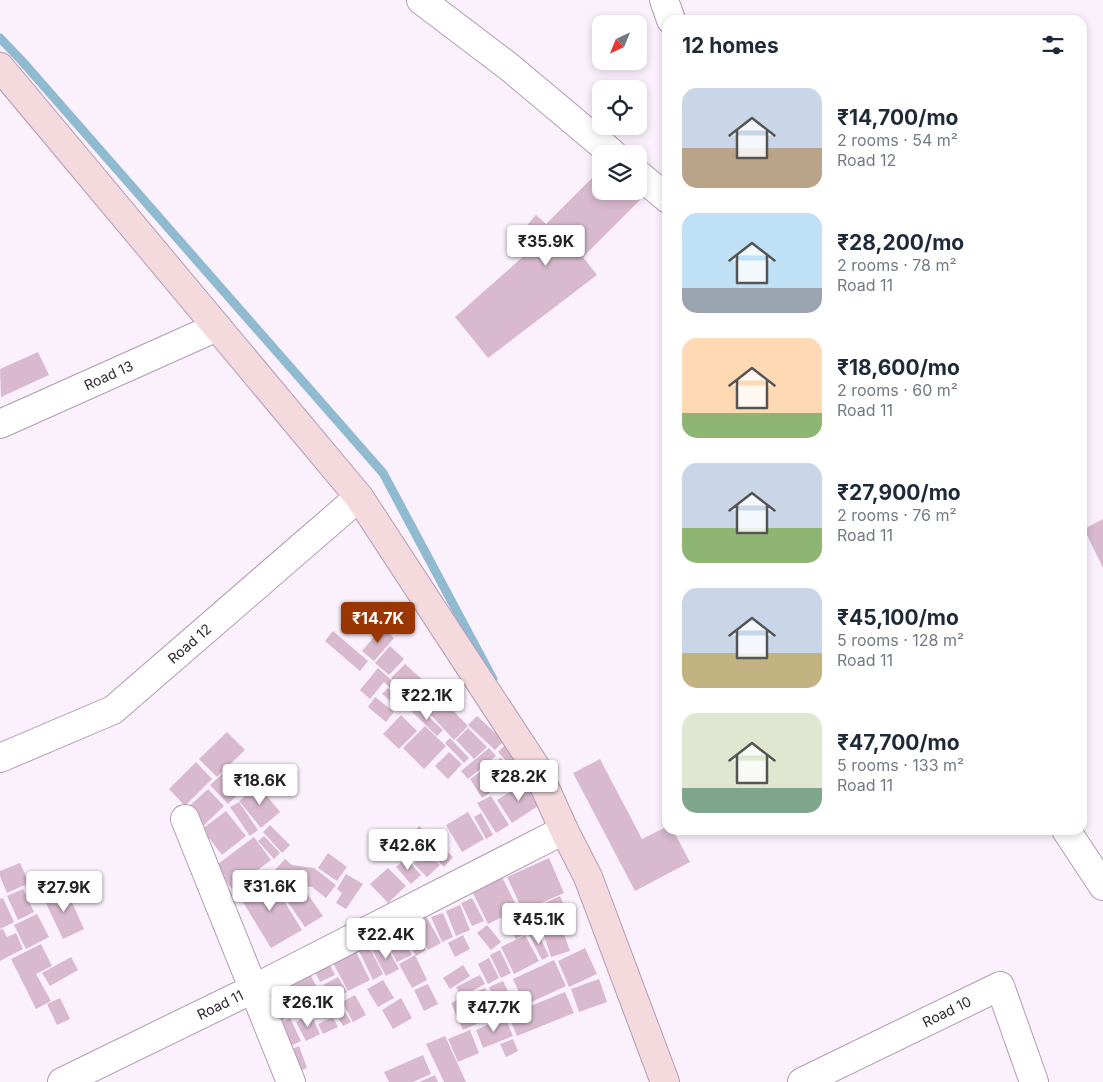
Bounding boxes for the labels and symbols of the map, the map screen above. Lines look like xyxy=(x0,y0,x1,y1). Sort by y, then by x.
north arrow xyxy=(592,15,648,70)
pin: ₹35.9K xyxy=(505,224,587,267)
street label: Road 13 xyxy=(81,357,136,393)
pin: ₹14.7K xyxy=(337,602,419,644)
street label: Road 12 xyxy=(164,620,214,667)
pin: ₹22.1K xyxy=(386,678,468,721)
pin: ₹28.2K xyxy=(478,760,560,802)
pin: ₹18.6K xyxy=(219,764,301,806)
pin: ₹42.6K xyxy=(367,828,449,871)
pin: ₹27.9K xyxy=(23,870,105,913)
pin: ₹31.6K xyxy=(229,870,311,912)
pin: ₹45.1K xyxy=(498,902,580,945)
pin: ₹22.4K xyxy=(345,918,427,960)
street label: Road 11 xyxy=(194,986,246,1023)
pin: ₹26.1K xyxy=(267,986,349,1028)
pin: ₹47.7K xyxy=(453,990,535,1033)
street label: Road 10 xyxy=(919,992,974,1030)

